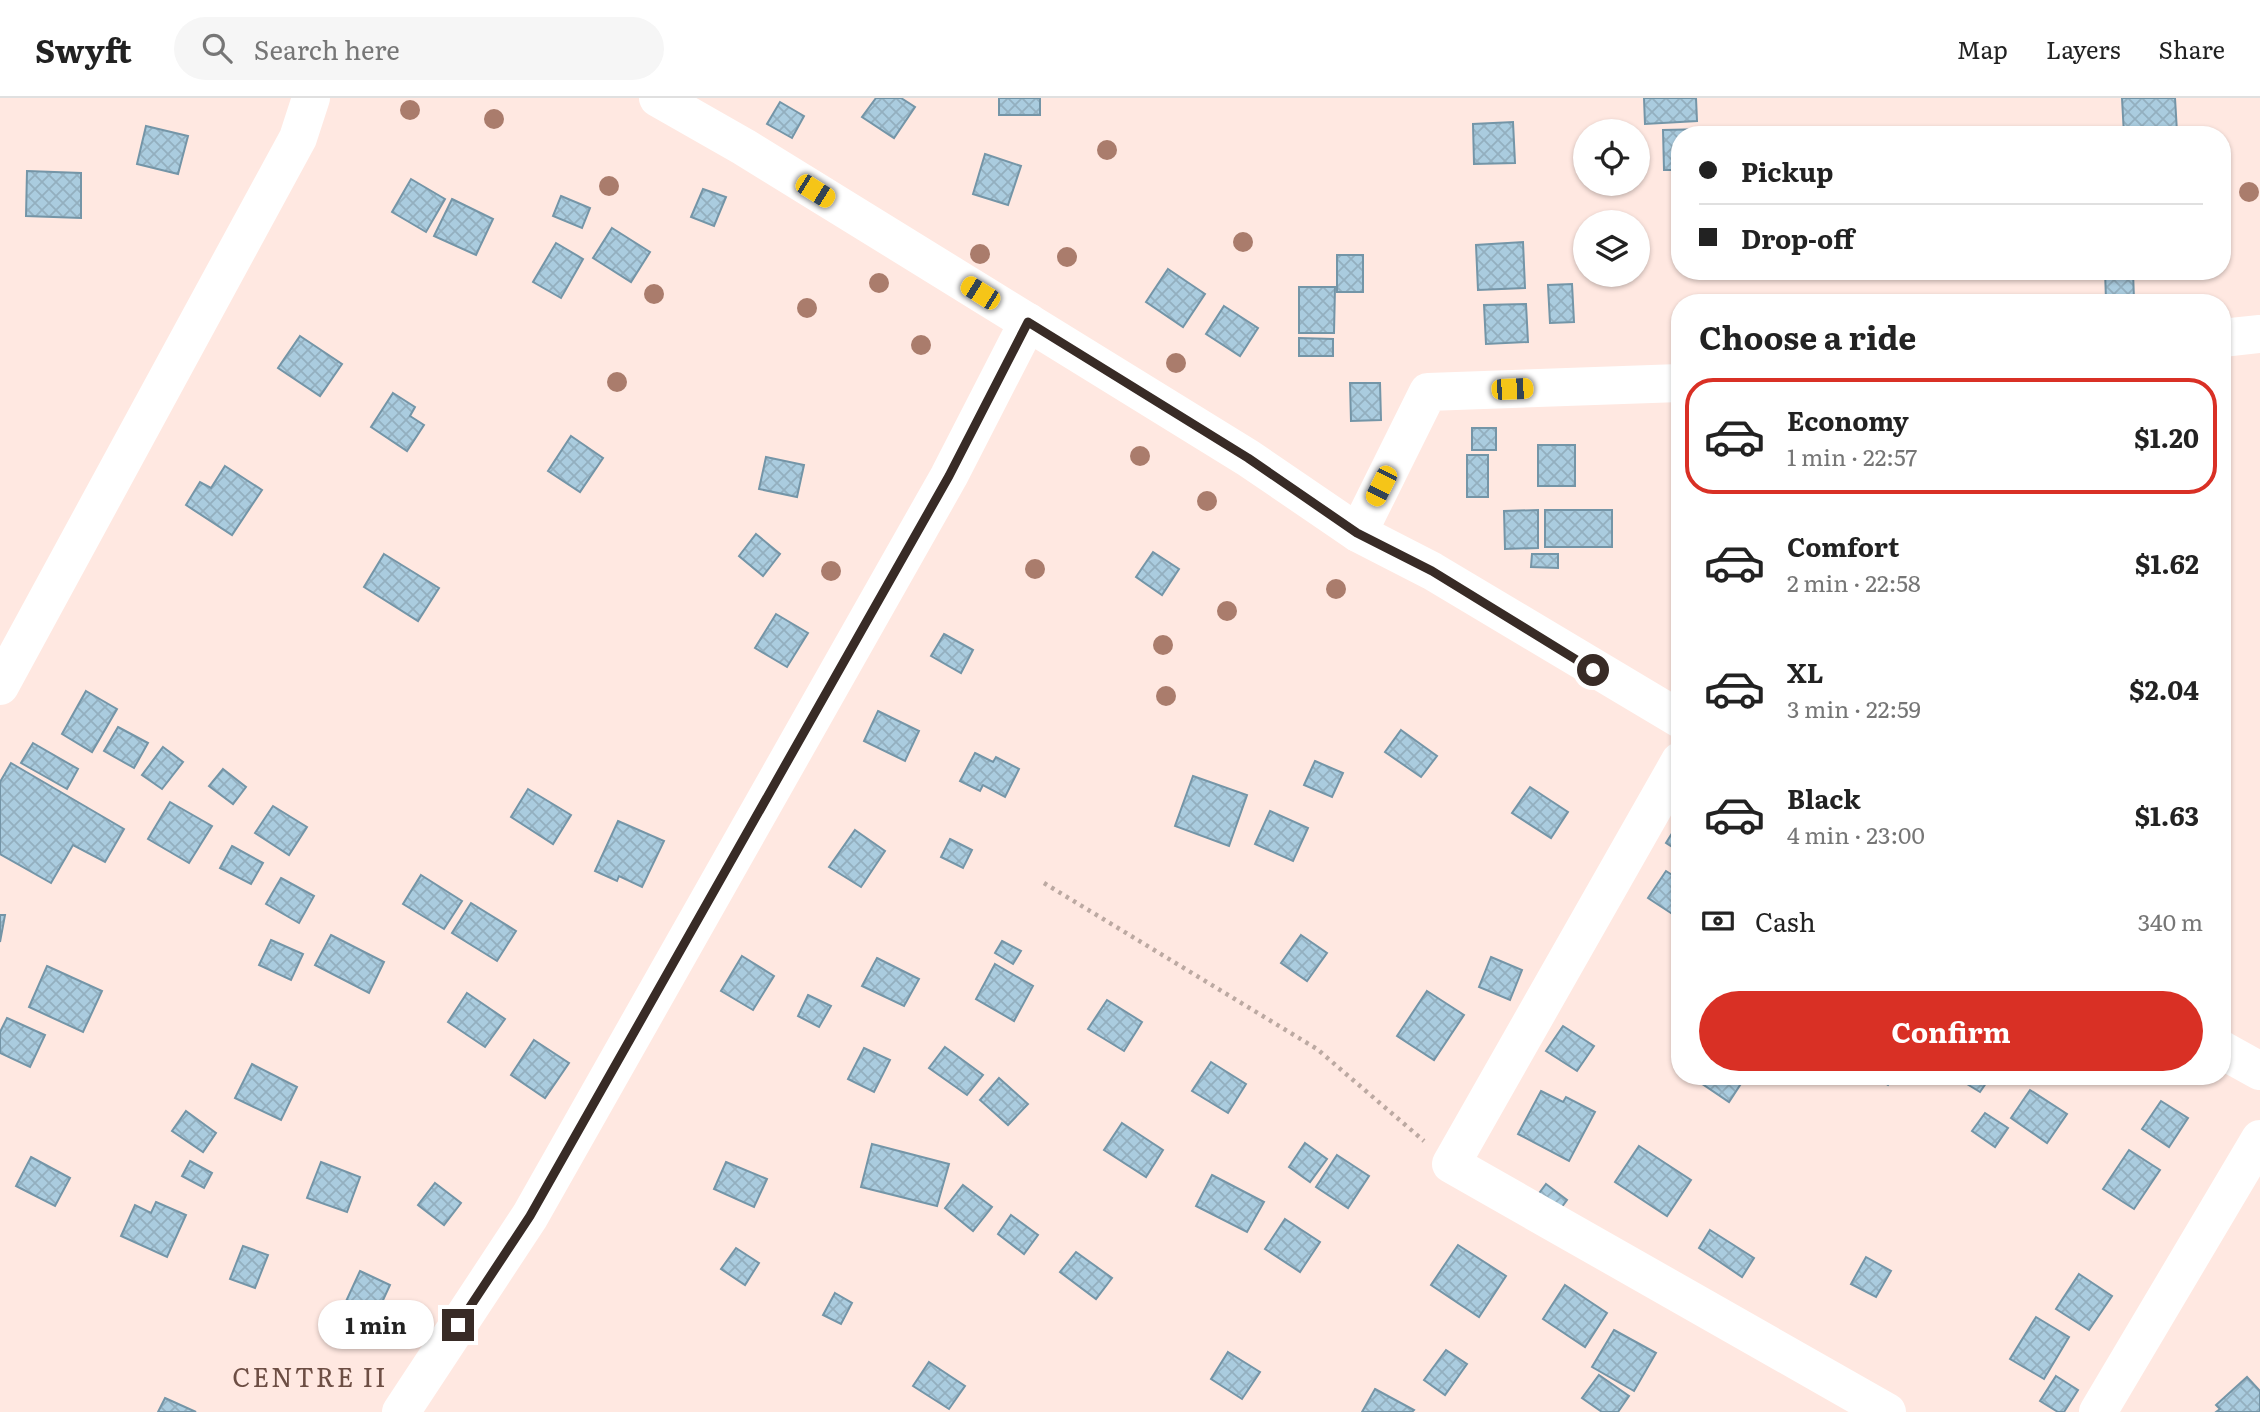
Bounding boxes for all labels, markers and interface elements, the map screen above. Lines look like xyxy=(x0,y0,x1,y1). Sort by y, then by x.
search box xyxy=(174,17,664,80)
text: Swyft xyxy=(35,24,132,73)
icon: search xyxy=(198,29,236,67)
text: Search here xyxy=(254,29,400,68)
text: Map xyxy=(1957,31,2008,66)
text: Layers xyxy=(2046,31,2120,66)
text: Share xyxy=(2158,31,2225,66)
map controls xyxy=(1573,119,1650,287)
button: locate xyxy=(1573,119,1650,196)
text: Pickup xyxy=(1741,151,1833,190)
car xyxy=(792,171,839,211)
button: layers xyxy=(1573,210,1650,287)
text: Drop-off xyxy=(1741,218,1854,257)
car xyxy=(957,273,1004,313)
text: Choose a ride xyxy=(1699,312,1916,360)
car xyxy=(1491,378,1534,400)
text: Economy xyxy=(1787,400,1909,439)
icon: car xyxy=(1703,405,1766,468)
text: $1.20 xyxy=(2134,417,2199,456)
text: 1 min · 22:57 xyxy=(1787,439,1917,473)
car xyxy=(1363,463,1400,509)
text: Comfort xyxy=(1787,526,1899,565)
icon: car xyxy=(1703,531,1766,594)
text: $1.62 xyxy=(2135,543,2199,582)
text: 2 min · 22:58 xyxy=(1787,565,1921,599)
text: XL xyxy=(1787,652,1824,691)
route start xyxy=(1577,654,1609,686)
icon: car xyxy=(1703,657,1766,720)
text: $2.04 xyxy=(2129,669,2199,708)
text: 3 min · 22:59 xyxy=(1787,691,1921,725)
text: Black xyxy=(1787,778,1861,817)
icon: car xyxy=(1703,783,1766,846)
text: $1.63 xyxy=(2135,795,2199,834)
text: 4 min · 23:00 xyxy=(1787,817,1925,851)
text: Cash xyxy=(1755,901,1816,940)
icon: cash xyxy=(1699,902,1737,940)
text: 340 m xyxy=(2138,904,2203,938)
button: Confirm xyxy=(1699,991,2203,1071)
callout: 1 min xyxy=(318,1300,434,1350)
text: 1 min xyxy=(345,1307,407,1341)
route end xyxy=(442,1309,474,1341)
district label: CENTRE II xyxy=(232,1356,388,1395)

